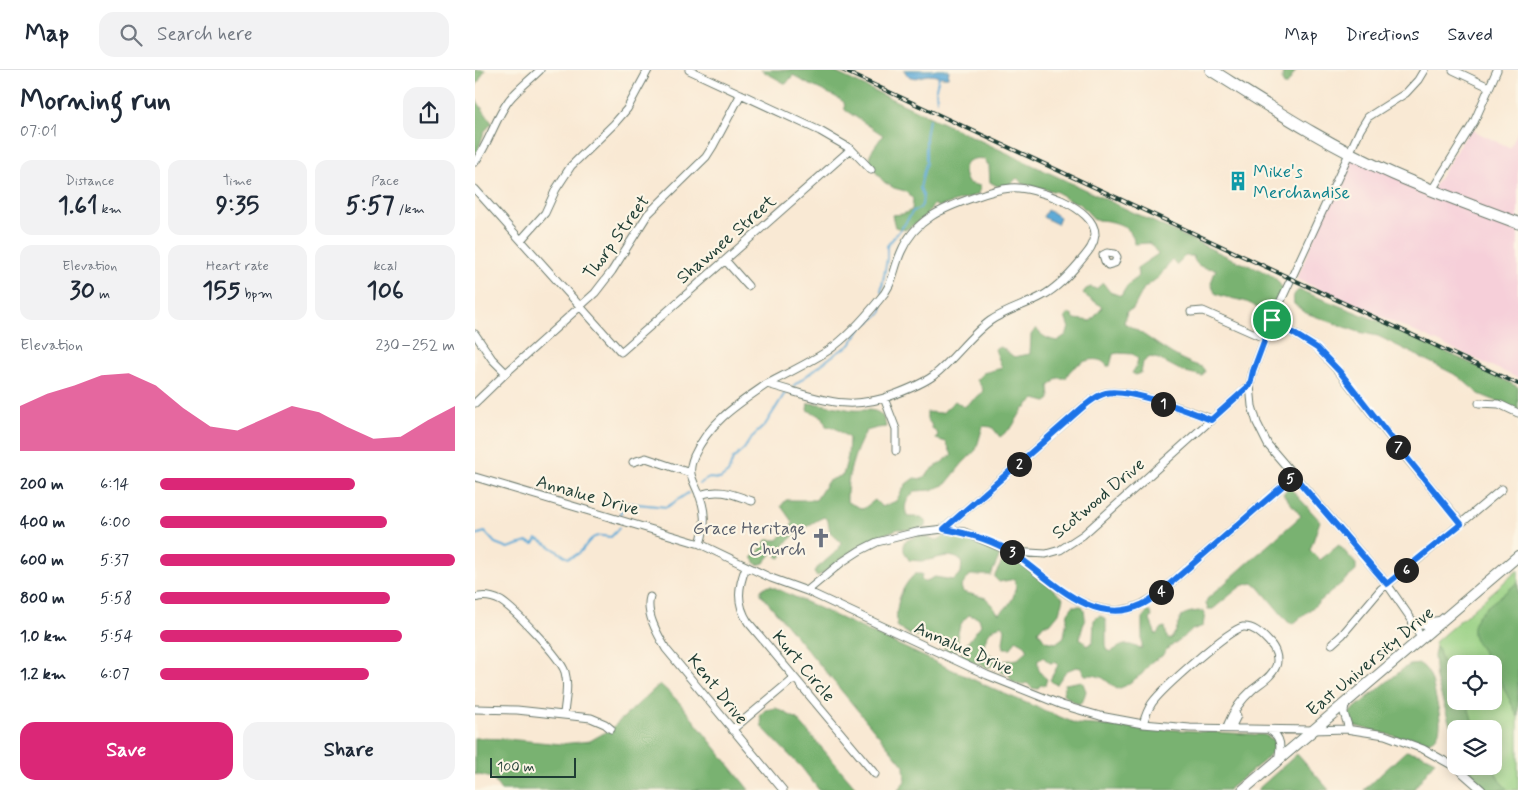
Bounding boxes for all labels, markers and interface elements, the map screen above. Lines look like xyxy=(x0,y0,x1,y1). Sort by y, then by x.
search box xyxy=(99,12,449,57)
text: Map xyxy=(25,19,69,50)
icon: search xyxy=(117,21,145,49)
text: Search here xyxy=(157,22,253,47)
text: Map xyxy=(1285,23,1318,47)
text: Directions xyxy=(1346,23,1420,47)
text: Saved xyxy=(1448,23,1493,47)
text: Morning run xyxy=(20,83,171,120)
button: share xyxy=(403,87,455,139)
text: 07:01 xyxy=(20,121,57,142)
place label: Mike's Merchandise xyxy=(1253,160,1350,205)
building icon: Mike's Merchandise xyxy=(1227,170,1249,192)
text: Distance xyxy=(65,172,114,190)
text: Time xyxy=(223,172,252,190)
text: Pace xyxy=(371,172,399,190)
street label: Shawnee Street xyxy=(672,189,782,290)
text: 1.61 xyxy=(58,190,98,223)
text: 9:35 xyxy=(216,190,259,223)
text: 5:57 xyxy=(345,190,395,223)
street label: Thorp Street xyxy=(578,190,656,285)
text: km xyxy=(98,200,122,218)
text: /km xyxy=(395,200,425,218)
text: Elevation xyxy=(62,257,117,275)
text: Heart rate xyxy=(206,257,269,275)
text: kcal xyxy=(373,257,397,275)
text: 30 xyxy=(70,275,95,308)
text: 155 xyxy=(202,275,241,308)
text: 106 xyxy=(367,275,404,308)
text: m xyxy=(95,285,110,303)
text: bpm xyxy=(241,285,273,303)
pin xyxy=(1251,299,1293,341)
icon: arrive xyxy=(1258,306,1286,334)
text: Elevation xyxy=(20,335,83,356)
text: 230–252 m xyxy=(375,335,455,356)
pin: 1 xyxy=(1151,392,1175,416)
text: 1 xyxy=(1160,395,1167,413)
pin: 7 xyxy=(1385,434,1411,460)
text: 7 xyxy=(1394,438,1403,456)
pin: 2 xyxy=(1007,452,1031,476)
street label: Scotwood Drive xyxy=(1047,453,1150,545)
text: 2 xyxy=(1016,455,1023,473)
pin: 5 xyxy=(1277,466,1303,492)
street label: Annalue Drive xyxy=(533,470,642,522)
text: 5 xyxy=(1286,470,1295,488)
text: 200 m xyxy=(20,474,64,495)
text: 6:14 xyxy=(100,474,129,495)
text: 400 m xyxy=(20,512,65,533)
text: 6:00 xyxy=(100,512,131,533)
place label: Grace Heritage Church xyxy=(693,517,806,562)
church icon: Grace Heritage Church xyxy=(810,527,832,549)
pin: 3 xyxy=(999,540,1025,564)
text: 3 xyxy=(1009,543,1016,561)
text: 600 m xyxy=(20,550,64,571)
text: 5:37 xyxy=(100,550,129,571)
pin: 6 xyxy=(1393,558,1419,582)
text: 6 xyxy=(1403,561,1410,579)
pin: 4 xyxy=(1149,580,1173,604)
text: 4 xyxy=(1157,583,1166,601)
text: 800 m xyxy=(20,588,65,609)
text: 5:58 xyxy=(100,588,132,609)
street label: East University Drive xyxy=(1302,601,1439,722)
street label: Annalue Drive xyxy=(910,616,1017,682)
text: 1.0 km xyxy=(20,626,67,647)
text: 5:54 xyxy=(100,626,133,647)
street label: Kurt Circle xyxy=(766,626,840,708)
street label: Kent Drive xyxy=(681,649,753,730)
map controls xyxy=(1447,655,1502,775)
button: locate xyxy=(1447,655,1502,710)
text: 1.2 km xyxy=(20,664,66,685)
text: 6:07 xyxy=(100,664,129,685)
button: layers xyxy=(1447,720,1502,775)
button: Save xyxy=(20,722,233,780)
button: Share xyxy=(243,722,455,780)
scale bar xyxy=(490,755,576,778)
text: 100 m xyxy=(497,758,535,776)

